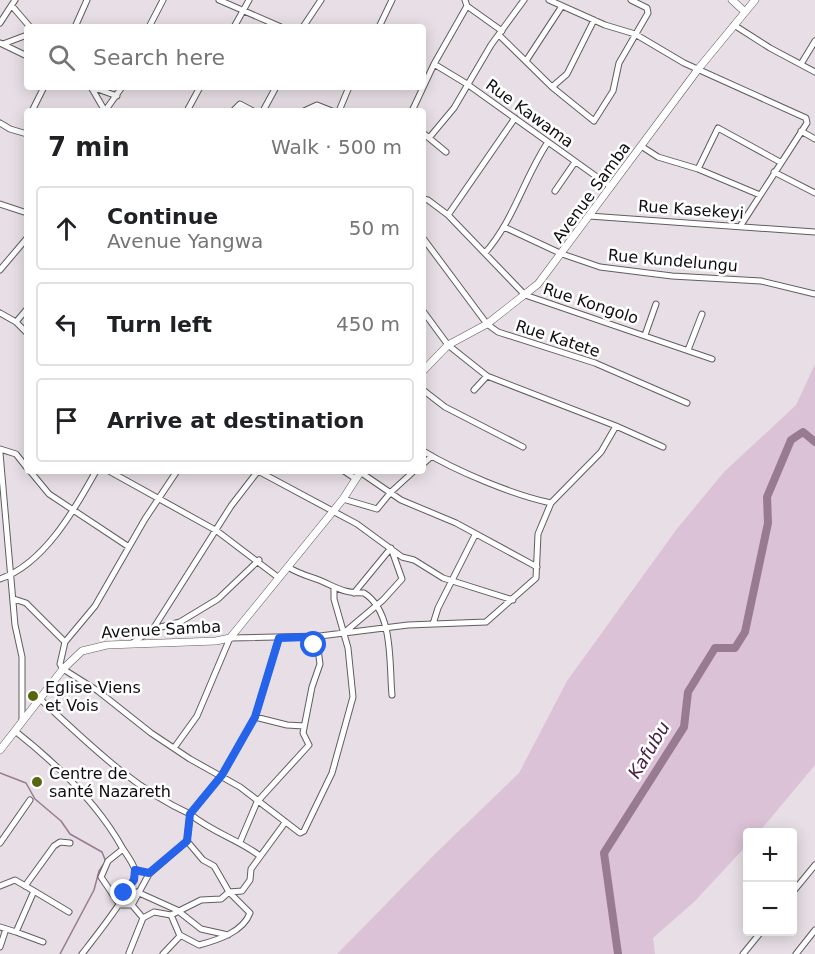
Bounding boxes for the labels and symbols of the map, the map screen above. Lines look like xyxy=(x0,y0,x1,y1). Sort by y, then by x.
street label: Rue Kawama xyxy=(482,75,577,152)
street label: Avenue Samba xyxy=(548,138,634,246)
street label: Rue Kasekeyi xyxy=(637,196,745,223)
street label: Rue Kundelungu xyxy=(607,245,739,276)
street label: Rue Kongolo xyxy=(541,279,641,328)
street label: Rue Katete xyxy=(513,316,602,361)
street label: Avenue Samba xyxy=(101,617,221,642)
route start xyxy=(300,631,326,657)
place label: Eglise Viens et Vois xyxy=(45,678,141,715)
marker: Eglise Viens et Vois xyxy=(26,689,40,703)
water label: Kafubu xyxy=(623,717,674,782)
place label: Centre de santé Nazareth xyxy=(49,764,171,801)
marker: Centre de santé Nazareth xyxy=(30,775,44,789)
route end xyxy=(110,879,136,905)

